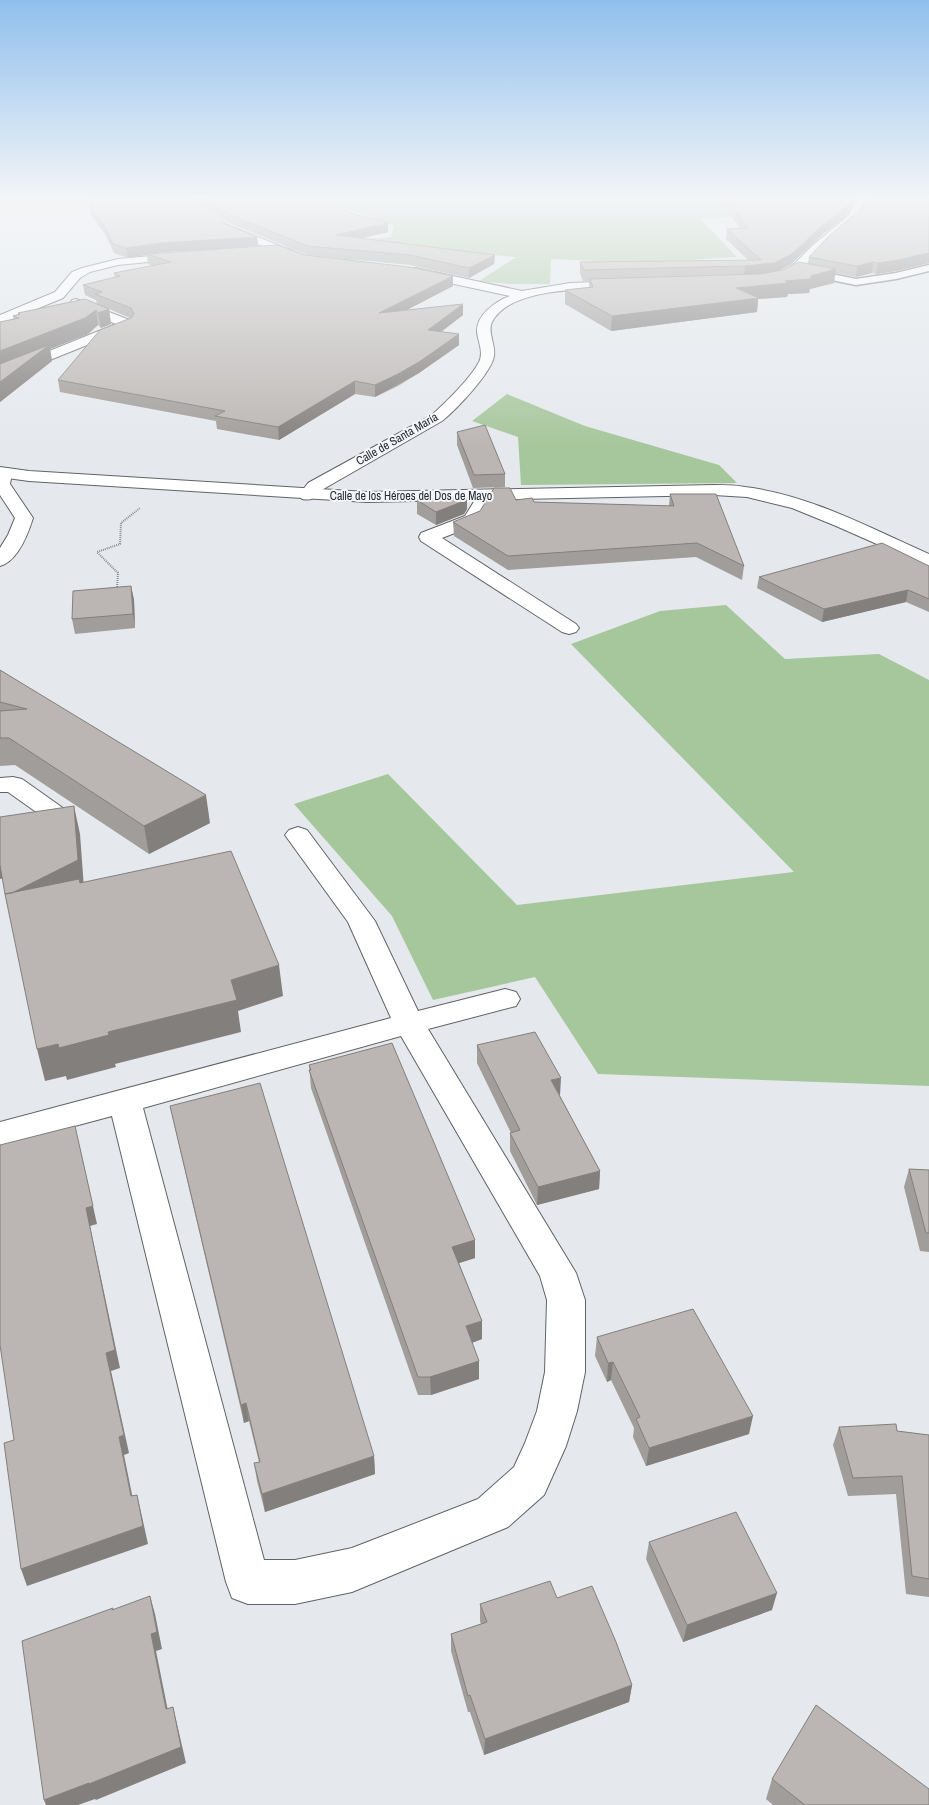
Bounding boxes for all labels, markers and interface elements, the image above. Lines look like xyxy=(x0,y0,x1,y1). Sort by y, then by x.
street label: Calle de Santa María xyxy=(353,409,441,469)
street label: Calle de los Héroes del Dos de Mayo xyxy=(330,488,492,504)

